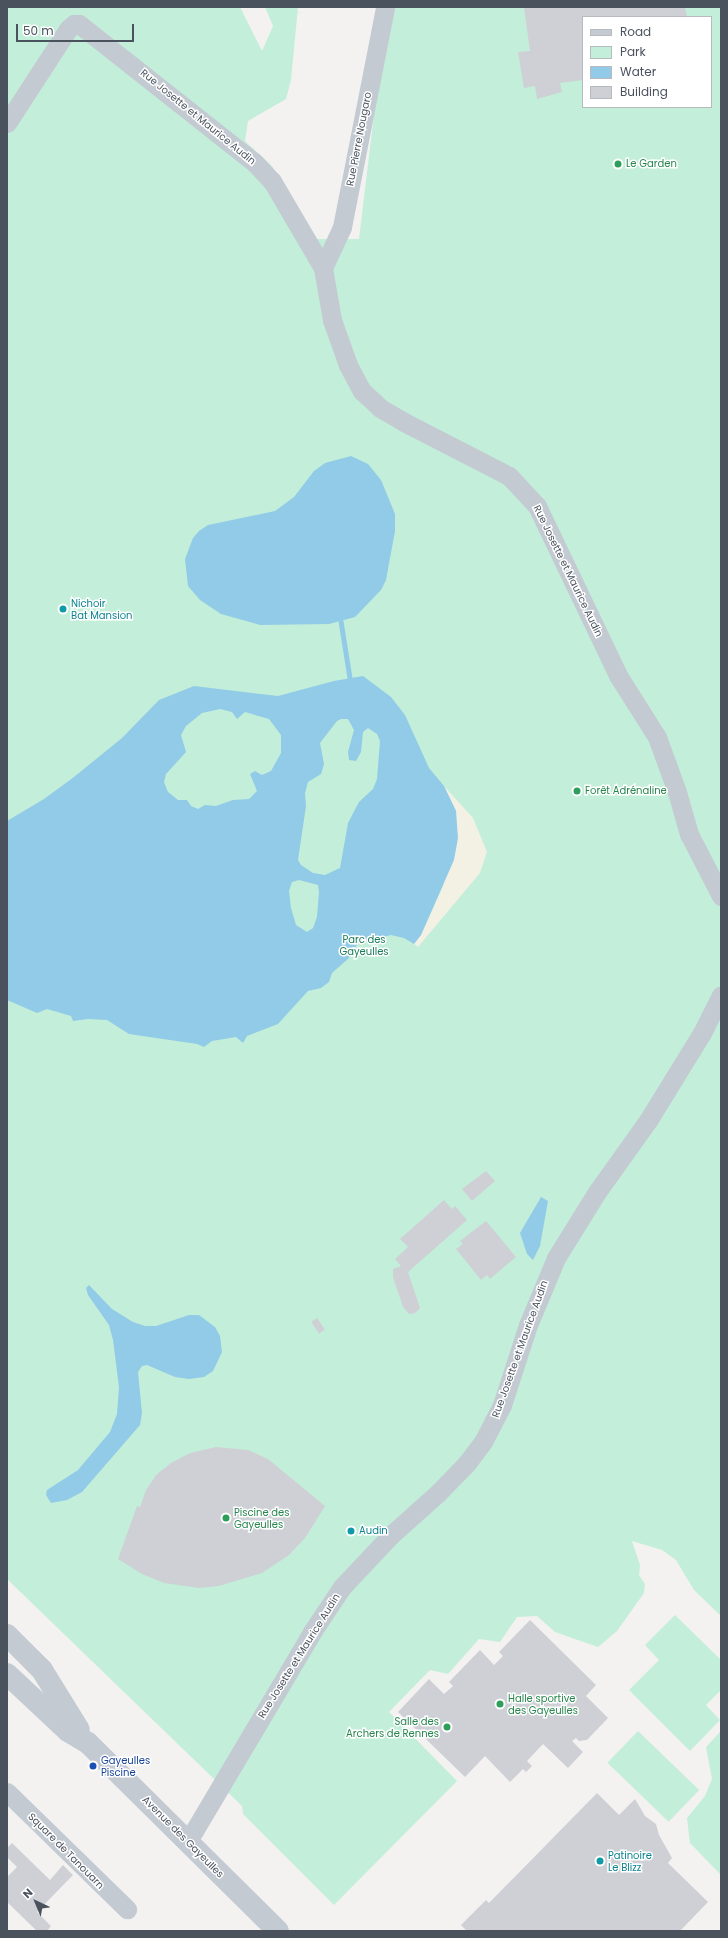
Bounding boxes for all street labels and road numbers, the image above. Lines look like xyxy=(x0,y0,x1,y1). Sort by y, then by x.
street label: Rue Josette et Maurice Audin xyxy=(138,67,258,167)
street label: Rue Pierre Nougaro xyxy=(344,91,374,187)
street label: Rue Josette et Maurice Audin xyxy=(531,503,605,639)
street label: Rue Josette et Maurice Audin xyxy=(490,1279,550,1419)
street label: Rue Josette et Maurice Audin xyxy=(256,1591,342,1721)
street label: Avenue des Gayeulles xyxy=(140,1794,226,1880)
street label: Square de Tanouarn xyxy=(26,1811,106,1891)

